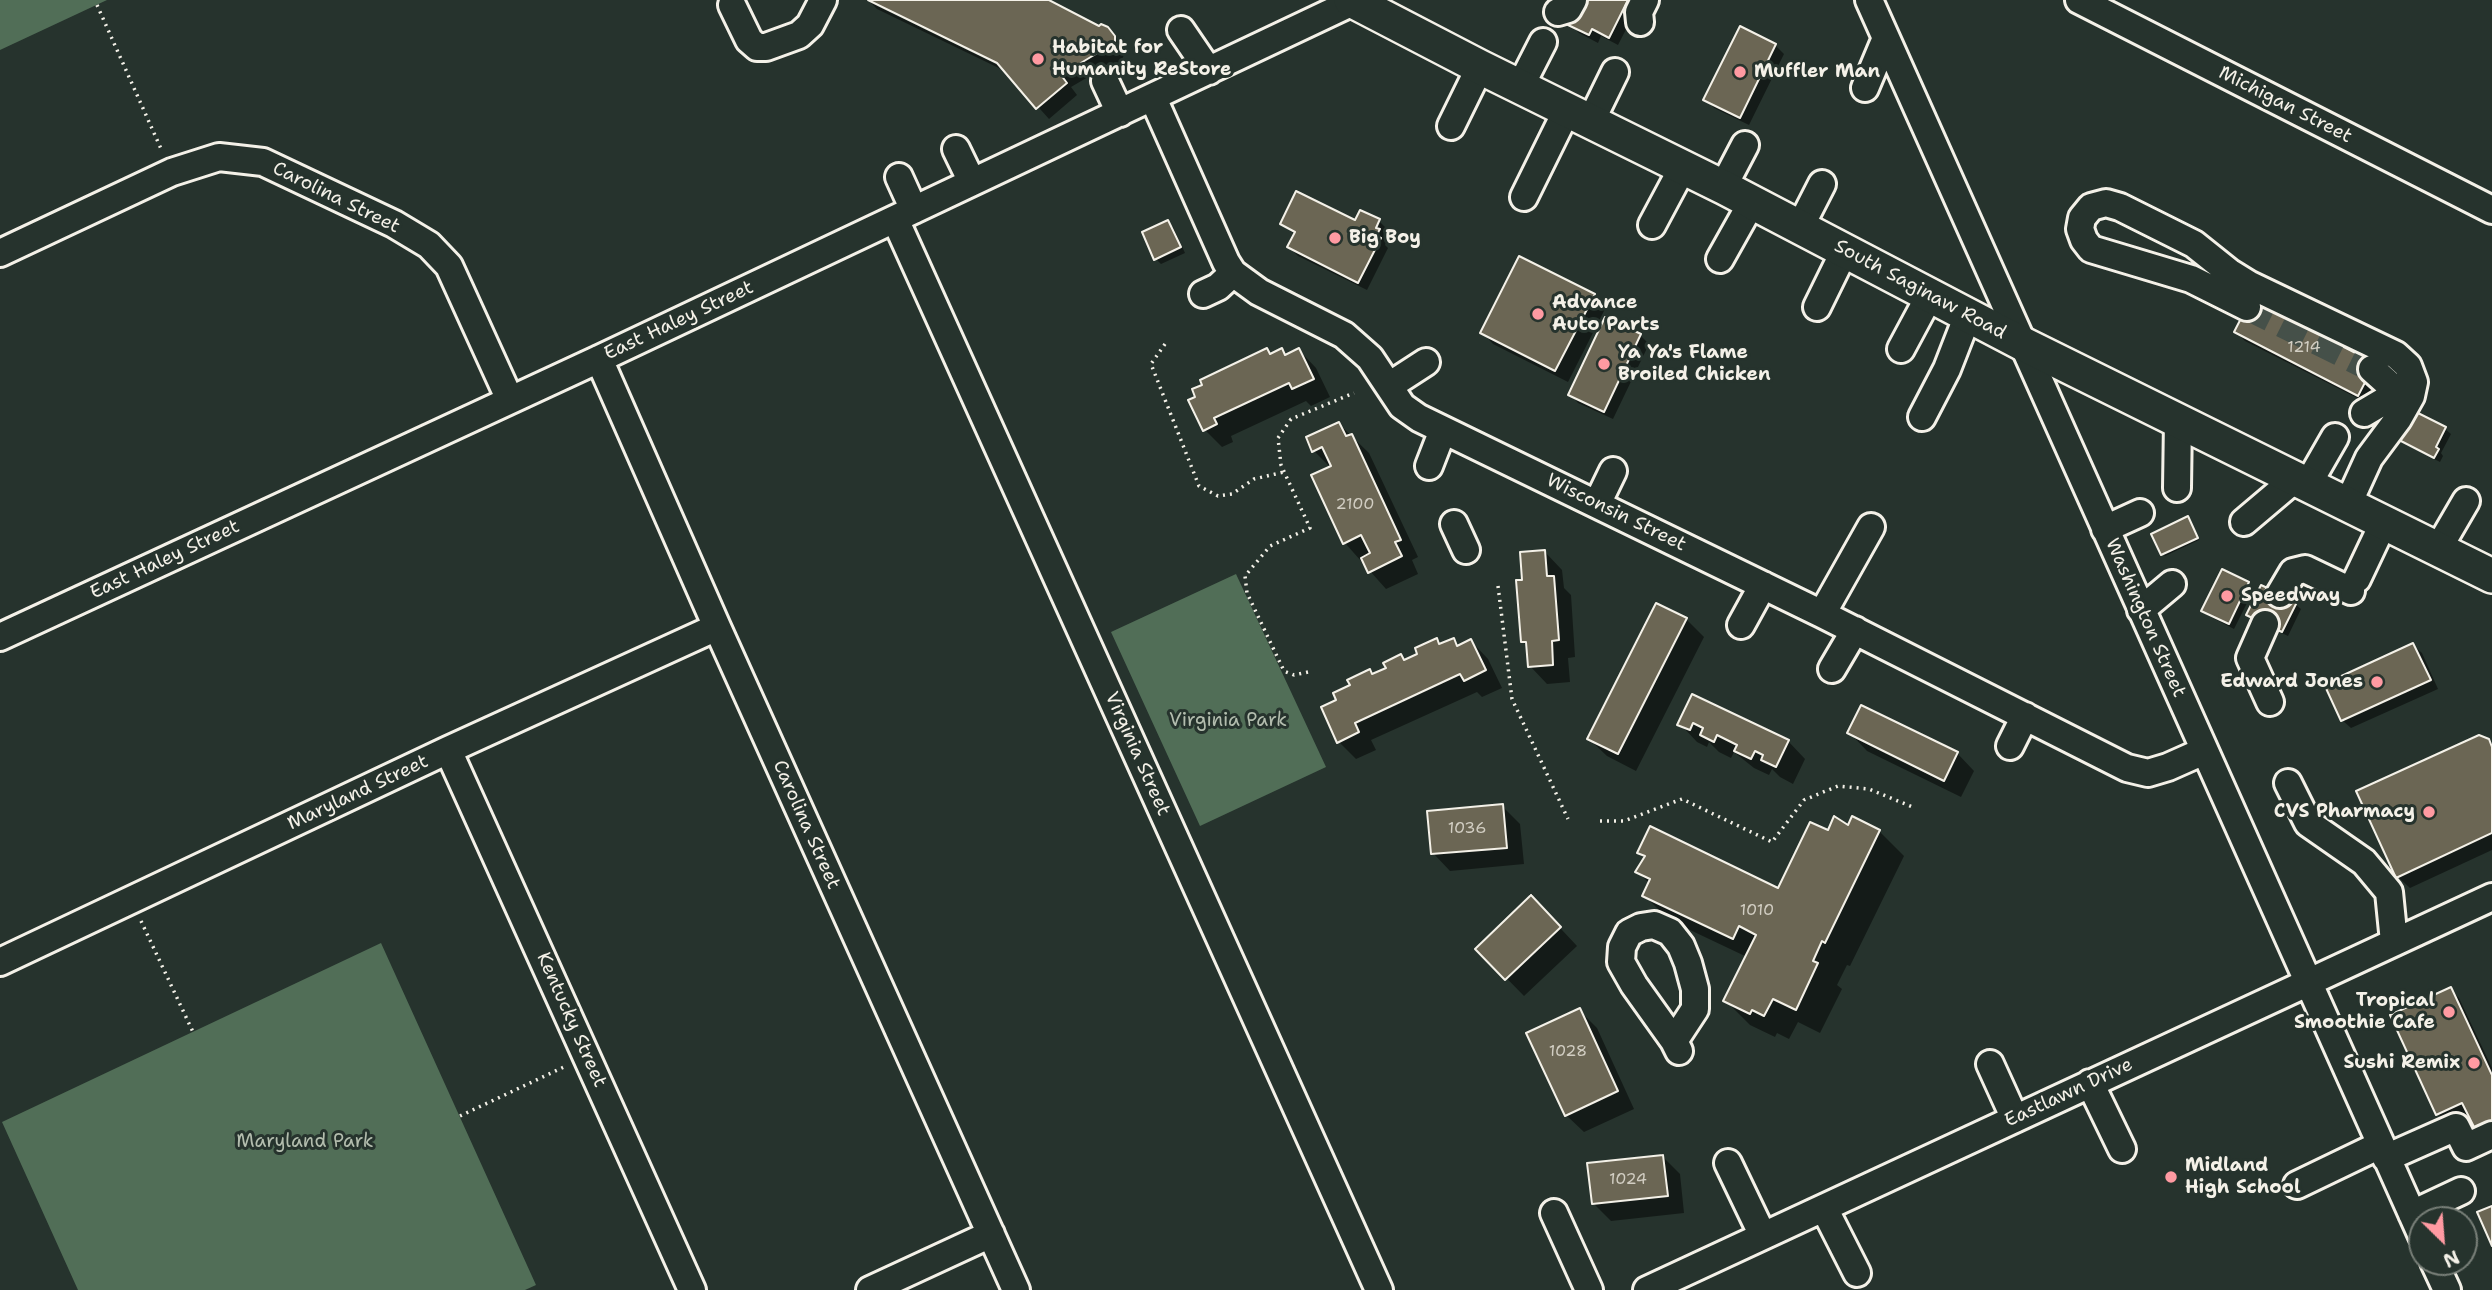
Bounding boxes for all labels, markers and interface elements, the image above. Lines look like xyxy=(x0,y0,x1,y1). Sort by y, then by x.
place label: Habitat for Humanity ReStore xyxy=(1052,37,1231,81)
marker: Habitat for Humanity ReStore xyxy=(1030,51,1046,67)
place label: Muffler Man xyxy=(1754,61,1880,83)
street label: Michigan Street xyxy=(2214,62,2356,148)
marker: Muffler Man xyxy=(1732,64,1748,80)
street label: Carolina Street xyxy=(269,157,403,239)
place label: Big Boy xyxy=(1349,227,1421,249)
marker: Big Boy xyxy=(1327,230,1343,246)
street label: South Saginaw Road xyxy=(1830,235,2010,345)
street label: East Haley Street xyxy=(601,276,757,366)
place label: Advance Auto Parts xyxy=(1552,292,1660,336)
marker: Advance Auto Parts xyxy=(1530,306,1546,322)
house number: 1214 xyxy=(2287,338,2321,358)
place label: Ya Ya's Flame Broiled Chicken xyxy=(1618,342,1771,386)
marker: Ya Ya's Flame Broiled Chicken xyxy=(1596,356,1612,372)
street label: Wisconsin Street xyxy=(1542,469,1690,557)
house number: 2100 xyxy=(1336,495,1374,515)
street label: East Haley Street xyxy=(87,515,243,605)
street label: Washington Street xyxy=(2100,535,2190,701)
place label: Speedway xyxy=(2241,585,2340,607)
marker: Speedway xyxy=(2219,588,2235,604)
place label: Edward Jones xyxy=(2220,671,2363,693)
marker: Edward Jones xyxy=(2369,674,2385,690)
street label: Virginia Street xyxy=(1099,688,1175,820)
park label: Virginia Park xyxy=(1169,710,1287,732)
street label: Maryland Street xyxy=(284,750,432,836)
street label: Carolina Street xyxy=(767,757,845,893)
place label: CVS Pharmacy xyxy=(2274,801,2415,823)
marker: CVS Pharmacy xyxy=(2421,804,2437,820)
house number: 1036 xyxy=(1448,819,1486,839)
house number: 1010 xyxy=(1740,901,1774,921)
street label: Kentucky Street xyxy=(531,949,611,1091)
place label: Tropical Smoothie Cafe xyxy=(2294,990,2435,1034)
marker: Tropical Smoothie Cafe xyxy=(2441,1004,2457,1020)
house number: 1028 xyxy=(1549,1042,1587,1062)
place label: Sushi Remix xyxy=(2344,1052,2460,1074)
street label: Eastlawn Drive xyxy=(2001,1053,2137,1133)
marker: Sushi Remix xyxy=(2466,1055,2482,1071)
park label: Maryland Park xyxy=(236,1131,374,1153)
place label: Midland High School xyxy=(2185,1155,2301,1199)
marker: Midland High School xyxy=(2163,1169,2179,1185)
house number: 1024 xyxy=(1609,1170,1647,1190)
north arrow xyxy=(2408,1206,2478,1276)
text: N xyxy=(2439,1244,2463,1273)

